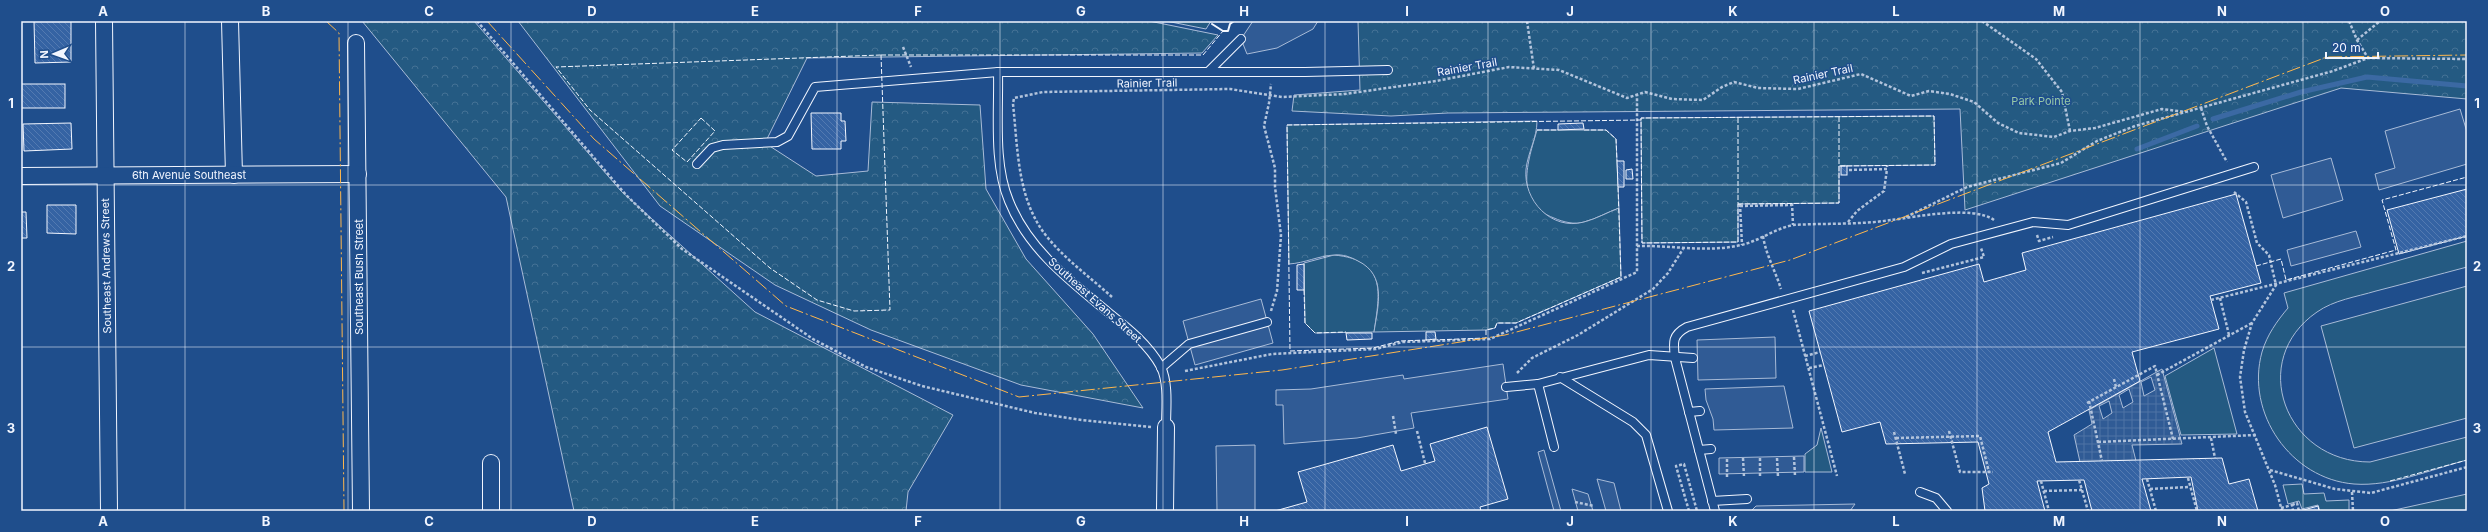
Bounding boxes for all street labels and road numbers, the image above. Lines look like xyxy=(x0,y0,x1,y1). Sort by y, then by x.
street label: Rainier Trail xyxy=(1436,55,1498,79)
street label: Rainier Trail xyxy=(1792,61,1854,87)
street label: Rainier Trail xyxy=(1116,75,1178,91)
street label: 6th Avenue Southeast xyxy=(132,168,246,182)
street label: Southeast Andrews Street xyxy=(98,198,114,334)
street label: Southeast Bush Street xyxy=(352,219,366,335)
street label: Southeast Evans Street xyxy=(1045,254,1145,346)

